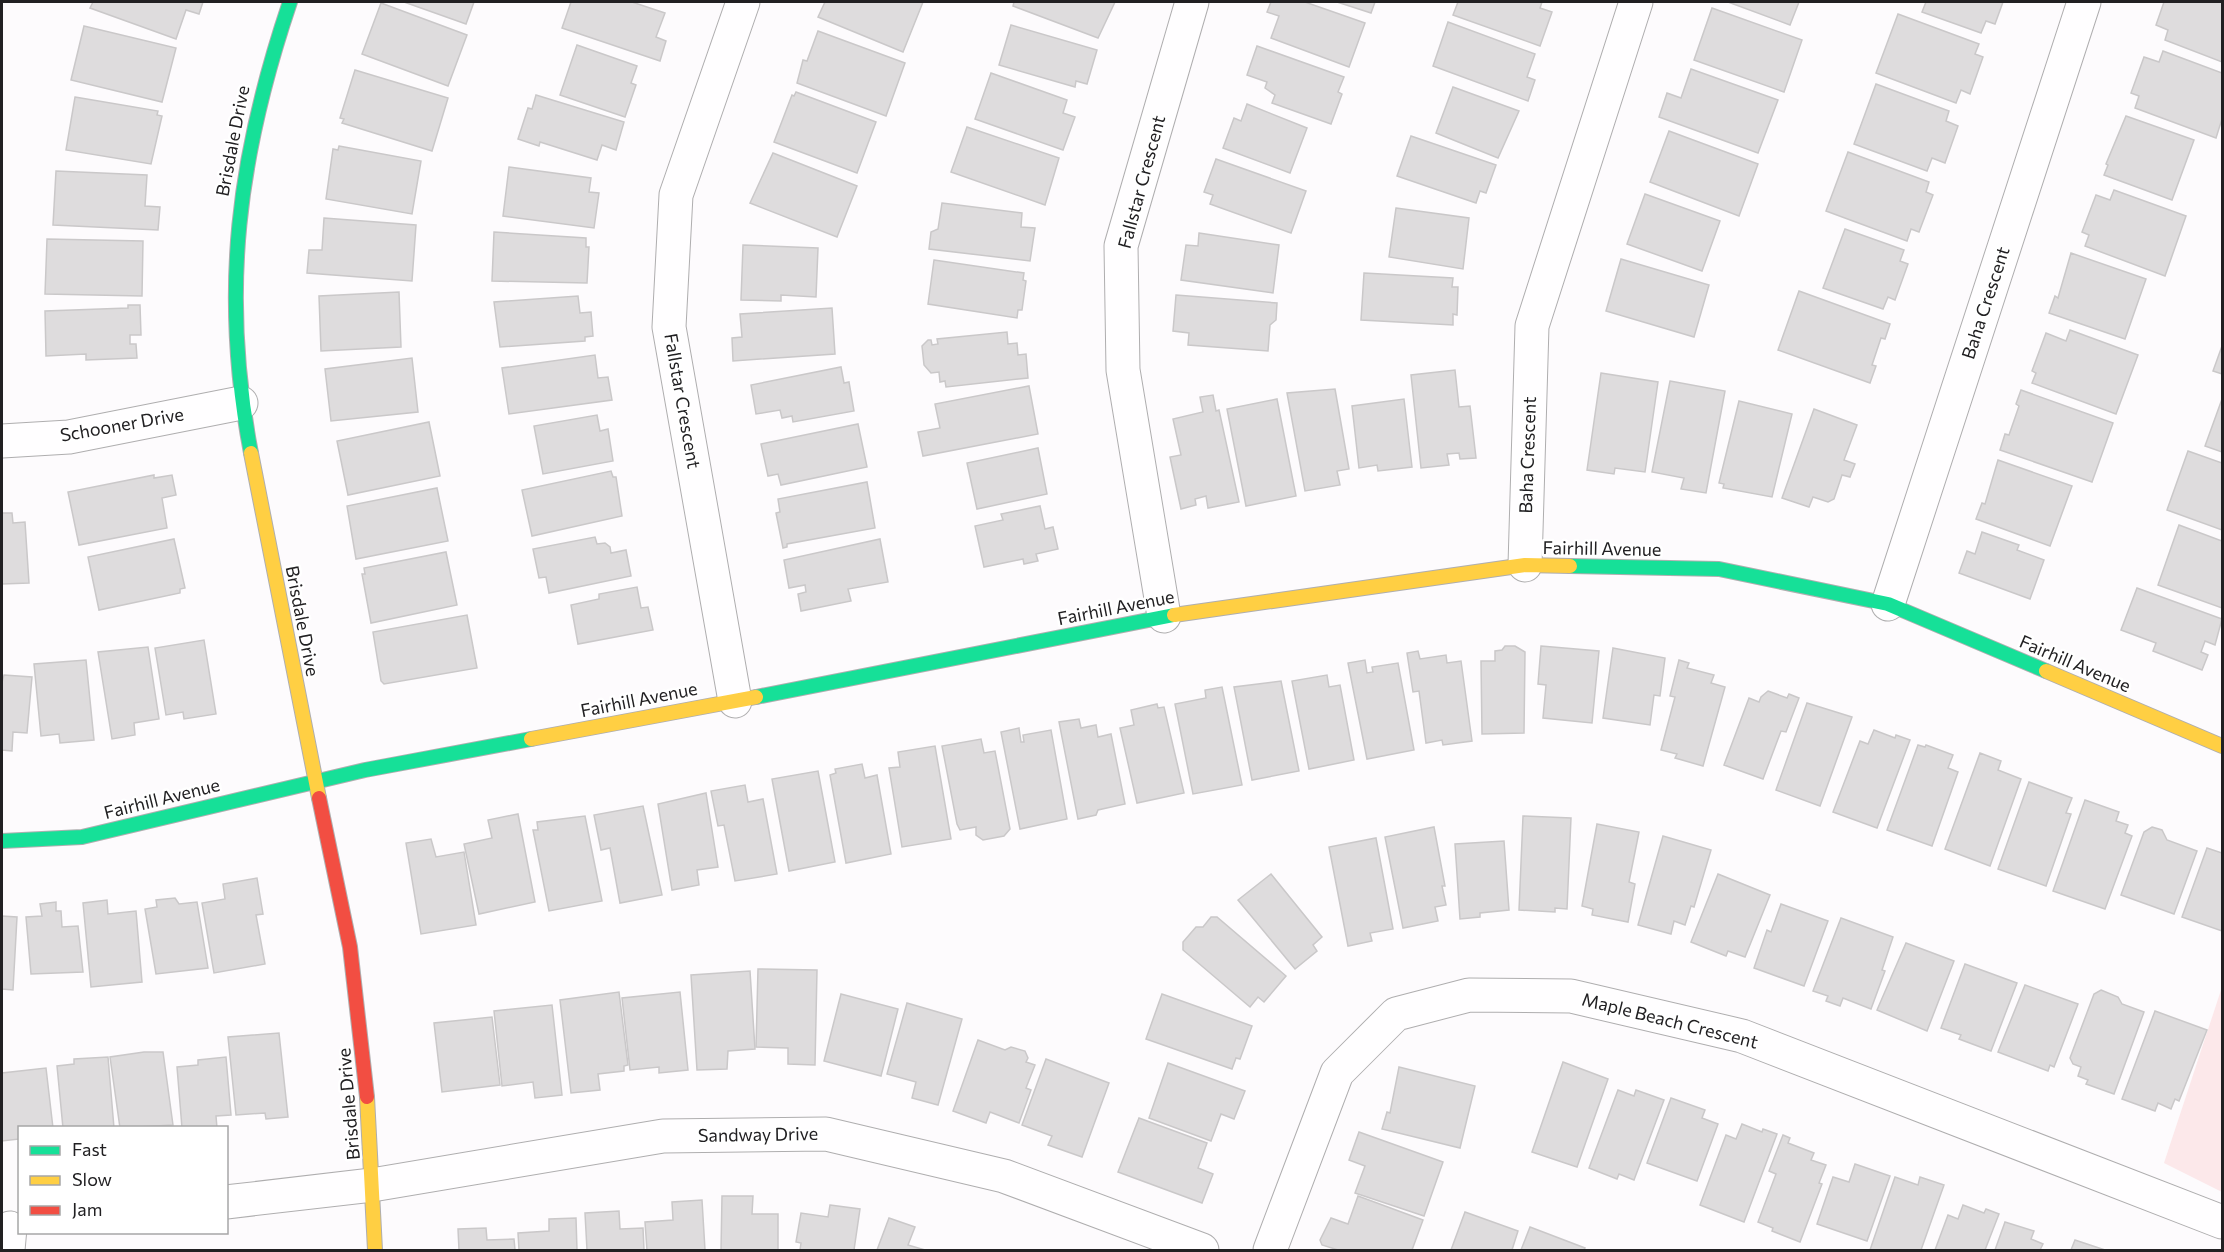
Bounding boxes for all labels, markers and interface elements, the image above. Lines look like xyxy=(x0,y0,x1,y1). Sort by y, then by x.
street label: Brisdale Drive xyxy=(210,84,254,198)
street label: Fallstar Crescent xyxy=(1113,113,1169,251)
street label: Baha Crescent xyxy=(1956,244,2014,362)
street label: Fallstar Crescent xyxy=(660,331,706,470)
street label: Baha Crescent xyxy=(1514,396,1540,514)
street label: Schooner Drive xyxy=(58,402,185,446)
street label: Fairhill Avenue xyxy=(1542,536,1662,560)
street label: Brisdale Drive xyxy=(281,564,325,678)
street label: Fairhill Avenue xyxy=(1055,585,1176,629)
street label: Fairhill Avenue xyxy=(2016,630,2134,696)
street label: Fairhill Avenue xyxy=(578,677,699,721)
street label: Fairhill Avenue xyxy=(101,773,222,823)
street label: Maple Beach Crescent xyxy=(1580,987,1761,1053)
street label: Brisdale Drive xyxy=(332,1047,364,1161)
street label: Sandway Drive xyxy=(698,1122,818,1146)
legend xyxy=(18,1126,228,1234)
text: Fast xyxy=(72,1138,107,1160)
text: Slow xyxy=(72,1168,112,1190)
text: Jam xyxy=(72,1198,102,1220)

